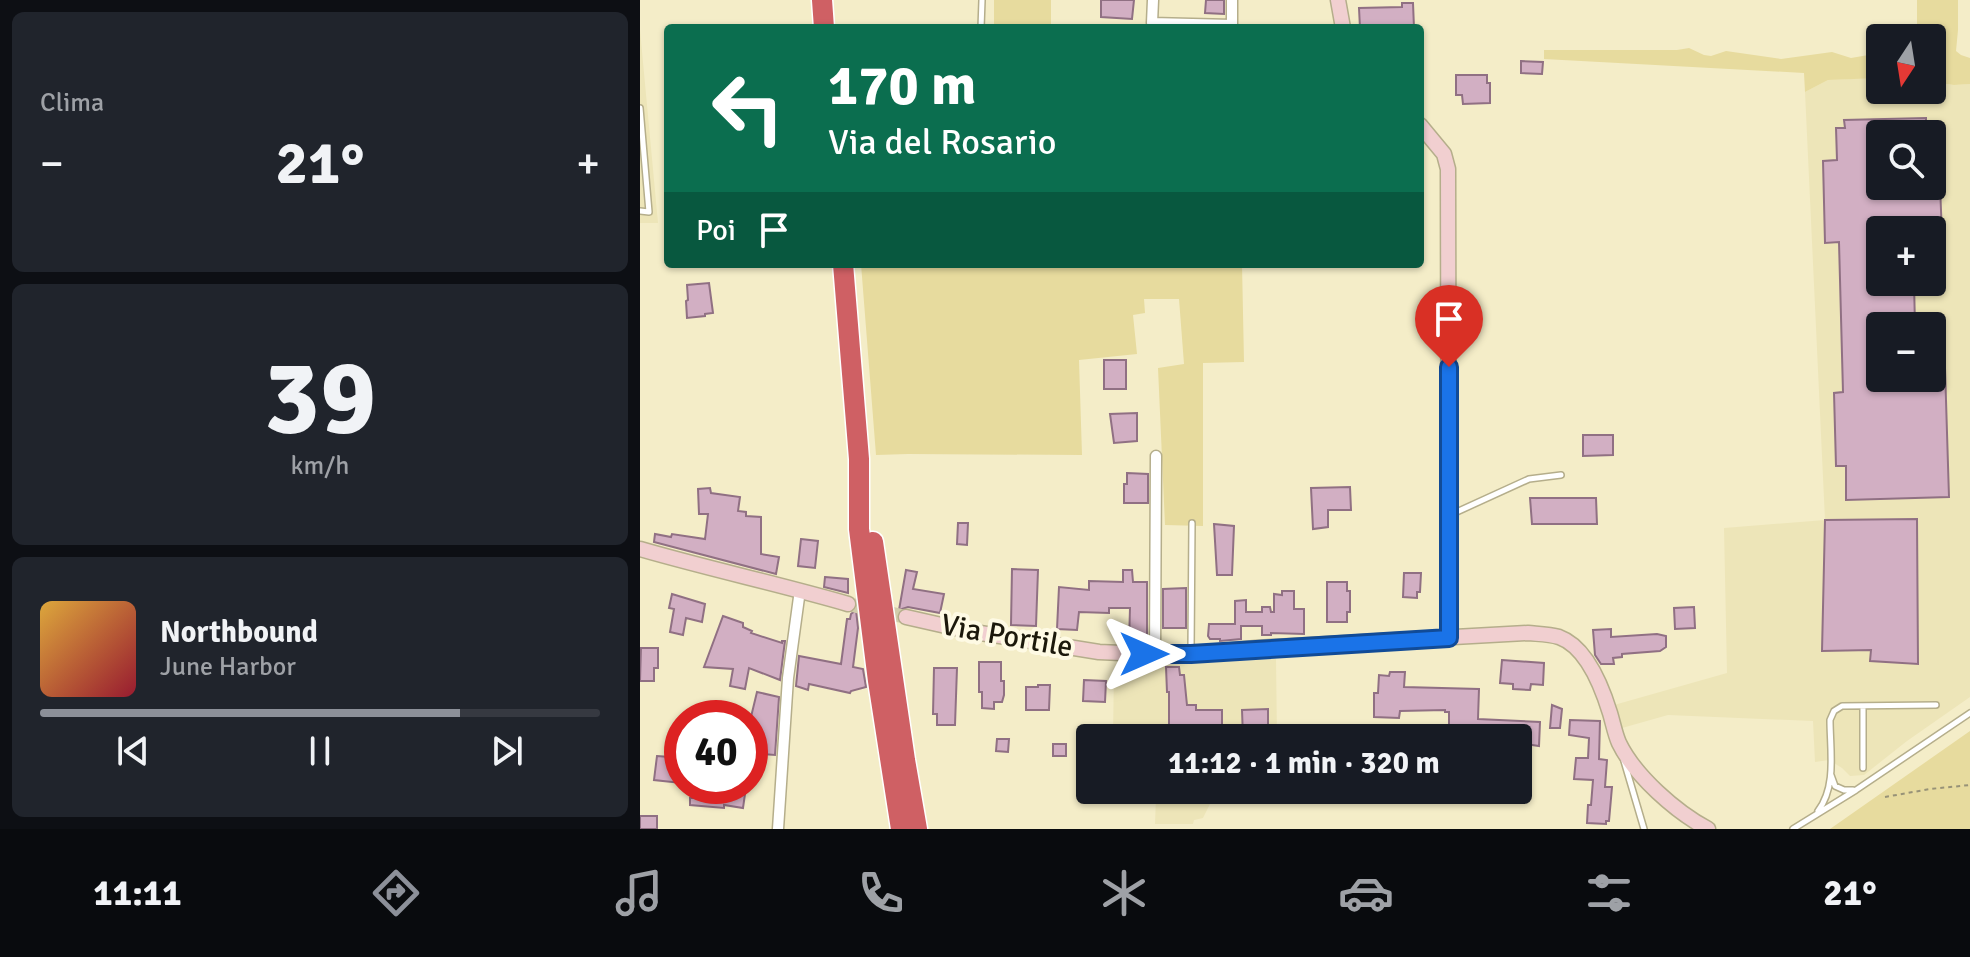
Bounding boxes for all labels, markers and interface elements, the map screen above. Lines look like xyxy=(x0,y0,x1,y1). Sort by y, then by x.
north arrow xyxy=(1866,24,1946,104)
map controls xyxy=(1866,24,1946,392)
text: 170 m xyxy=(828,51,976,120)
icon: left xyxy=(696,56,800,160)
text: Clima xyxy=(40,87,104,119)
text: Via del Rosario xyxy=(828,120,1056,165)
button: search xyxy=(1866,120,1946,200)
text: 21° xyxy=(276,127,364,201)
text: − xyxy=(40,137,64,191)
text: + xyxy=(576,137,600,191)
icon: arrive xyxy=(752,208,796,252)
text: Poi xyxy=(696,212,736,249)
button: + xyxy=(1866,216,1946,296)
pin xyxy=(1415,285,1483,367)
icon: arrive xyxy=(1427,297,1471,341)
button: − xyxy=(1866,312,1946,392)
text: 39 xyxy=(264,334,376,462)
text: km/h xyxy=(291,450,349,482)
street label: Via Portile xyxy=(938,606,1076,666)
position arrow xyxy=(1102,612,1186,696)
text: Northbound xyxy=(160,614,318,651)
text: June Harbor xyxy=(160,651,296,683)
speed limit sign: 40 xyxy=(664,700,768,804)
icon: previous xyxy=(111,729,155,773)
icon: pause xyxy=(298,729,342,773)
icon: next xyxy=(485,729,529,773)
text: 11:12 · 1 min · 320 m xyxy=(1168,745,1440,782)
icon: directions xyxy=(368,865,424,921)
icon: music xyxy=(611,865,667,921)
icon: phone xyxy=(853,865,909,921)
icon: climate xyxy=(1096,865,1152,921)
icon: car xyxy=(1338,865,1394,921)
icon: filters xyxy=(1581,865,1637,921)
text: 11:11 xyxy=(93,871,182,916)
text: 21° xyxy=(1823,871,1877,916)

